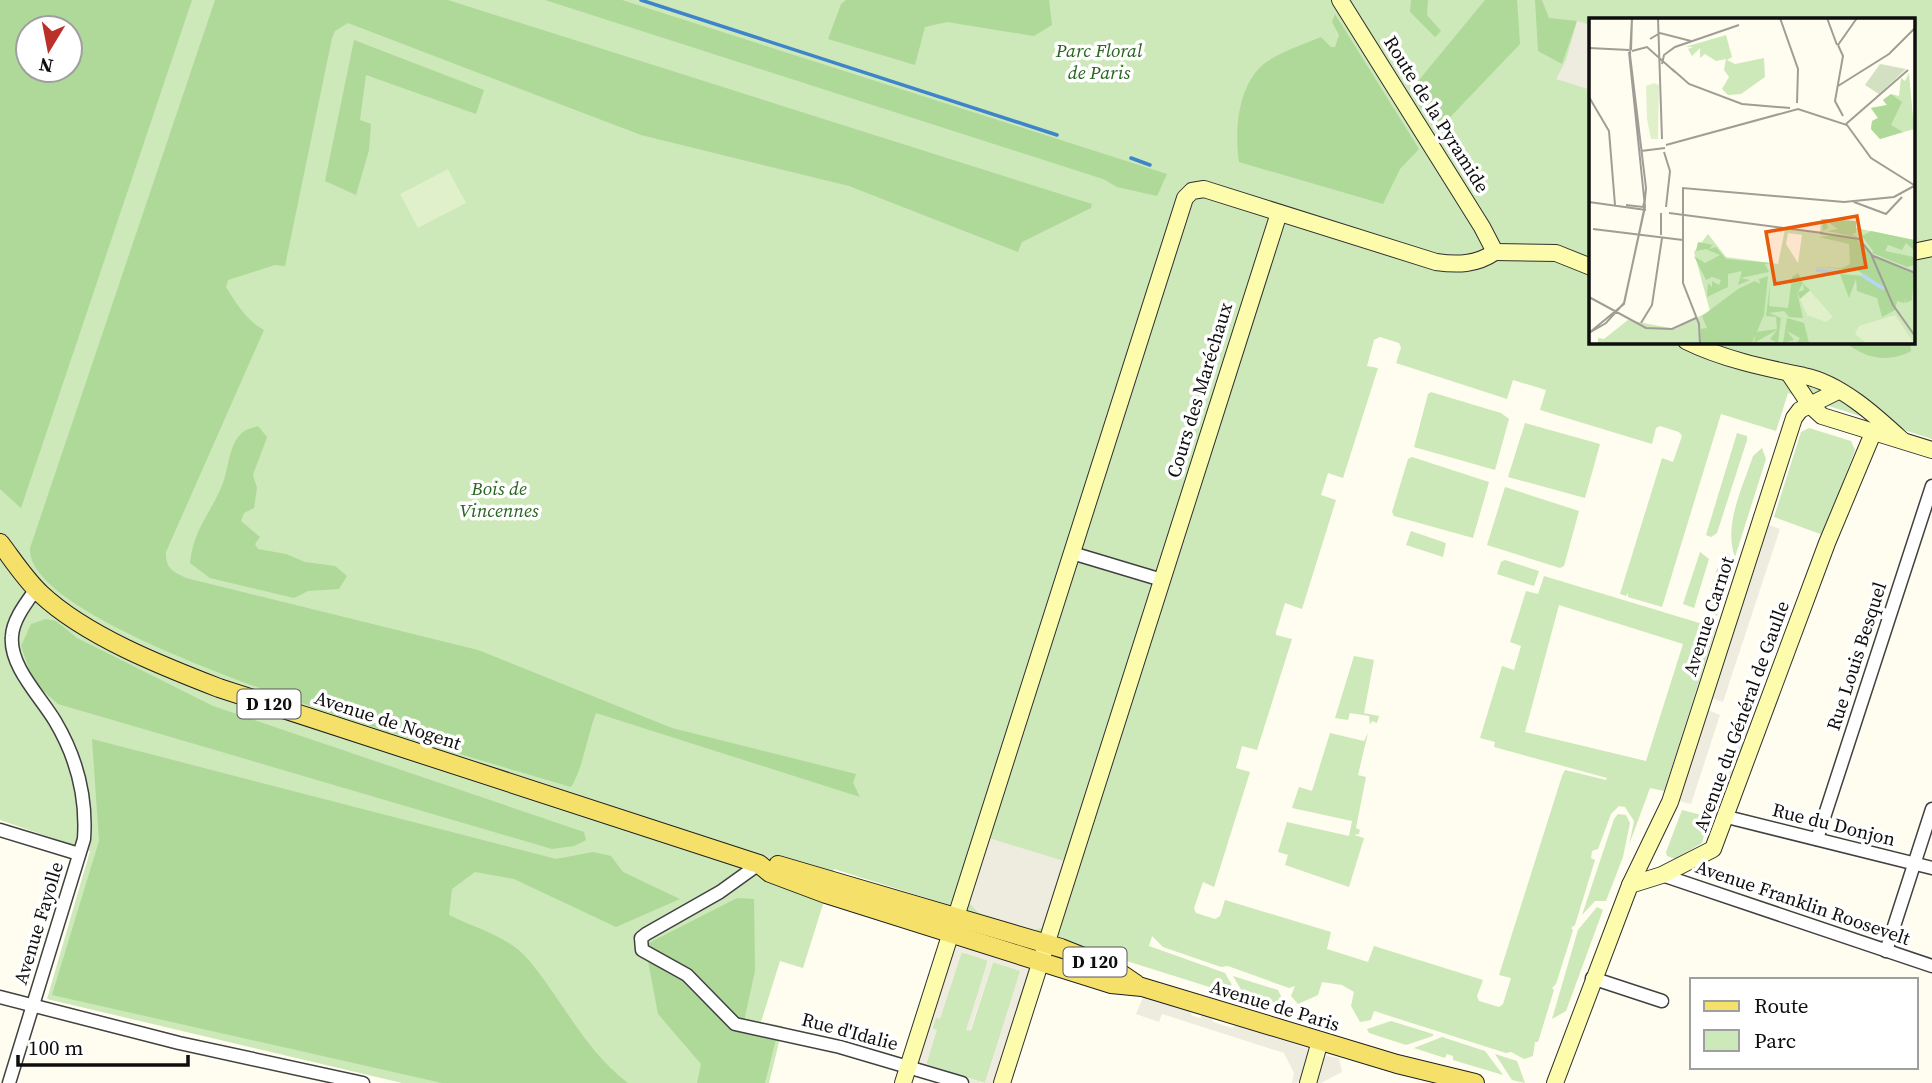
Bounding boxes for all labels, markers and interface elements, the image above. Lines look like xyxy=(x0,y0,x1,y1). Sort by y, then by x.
north arrow xyxy=(14,14,84,84)
inset map xyxy=(1589,18,1914,343)
street label: Route de la Pyramide xyxy=(1378,31,1496,197)
park label: Parc Floral de Paris xyxy=(1055,37,1143,85)
text: N xyxy=(37,52,55,80)
street label: Cours des Maréchaux xyxy=(1160,299,1238,481)
park label: Bois de Vincennes xyxy=(459,475,539,523)
street label: Avenue Carnot xyxy=(1676,552,1740,679)
street label: Rue Louis Besquel xyxy=(1820,578,1892,734)
street label: Avenue du Général de Gaulle xyxy=(1687,597,1795,835)
street label: Avenue de Nogent xyxy=(311,684,465,756)
road number: D 120 xyxy=(238,690,300,718)
street label: Rue du Donjon xyxy=(1770,796,1898,852)
street label: Avenue Franklin Roosevelt xyxy=(1692,853,1915,951)
street label: Avenue Fayolle xyxy=(7,858,69,988)
road number: D 120 xyxy=(1064,947,1126,976)
street label: Avenue de Paris xyxy=(1207,973,1343,1037)
legend xyxy=(1690,978,1918,1069)
text: Route xyxy=(1754,991,1809,1020)
street label: Rue d'Idalie xyxy=(799,1006,901,1056)
scale bar xyxy=(18,1024,187,1068)
text: Parc xyxy=(1754,1026,1796,1055)
text: 100 m xyxy=(28,1033,83,1062)

